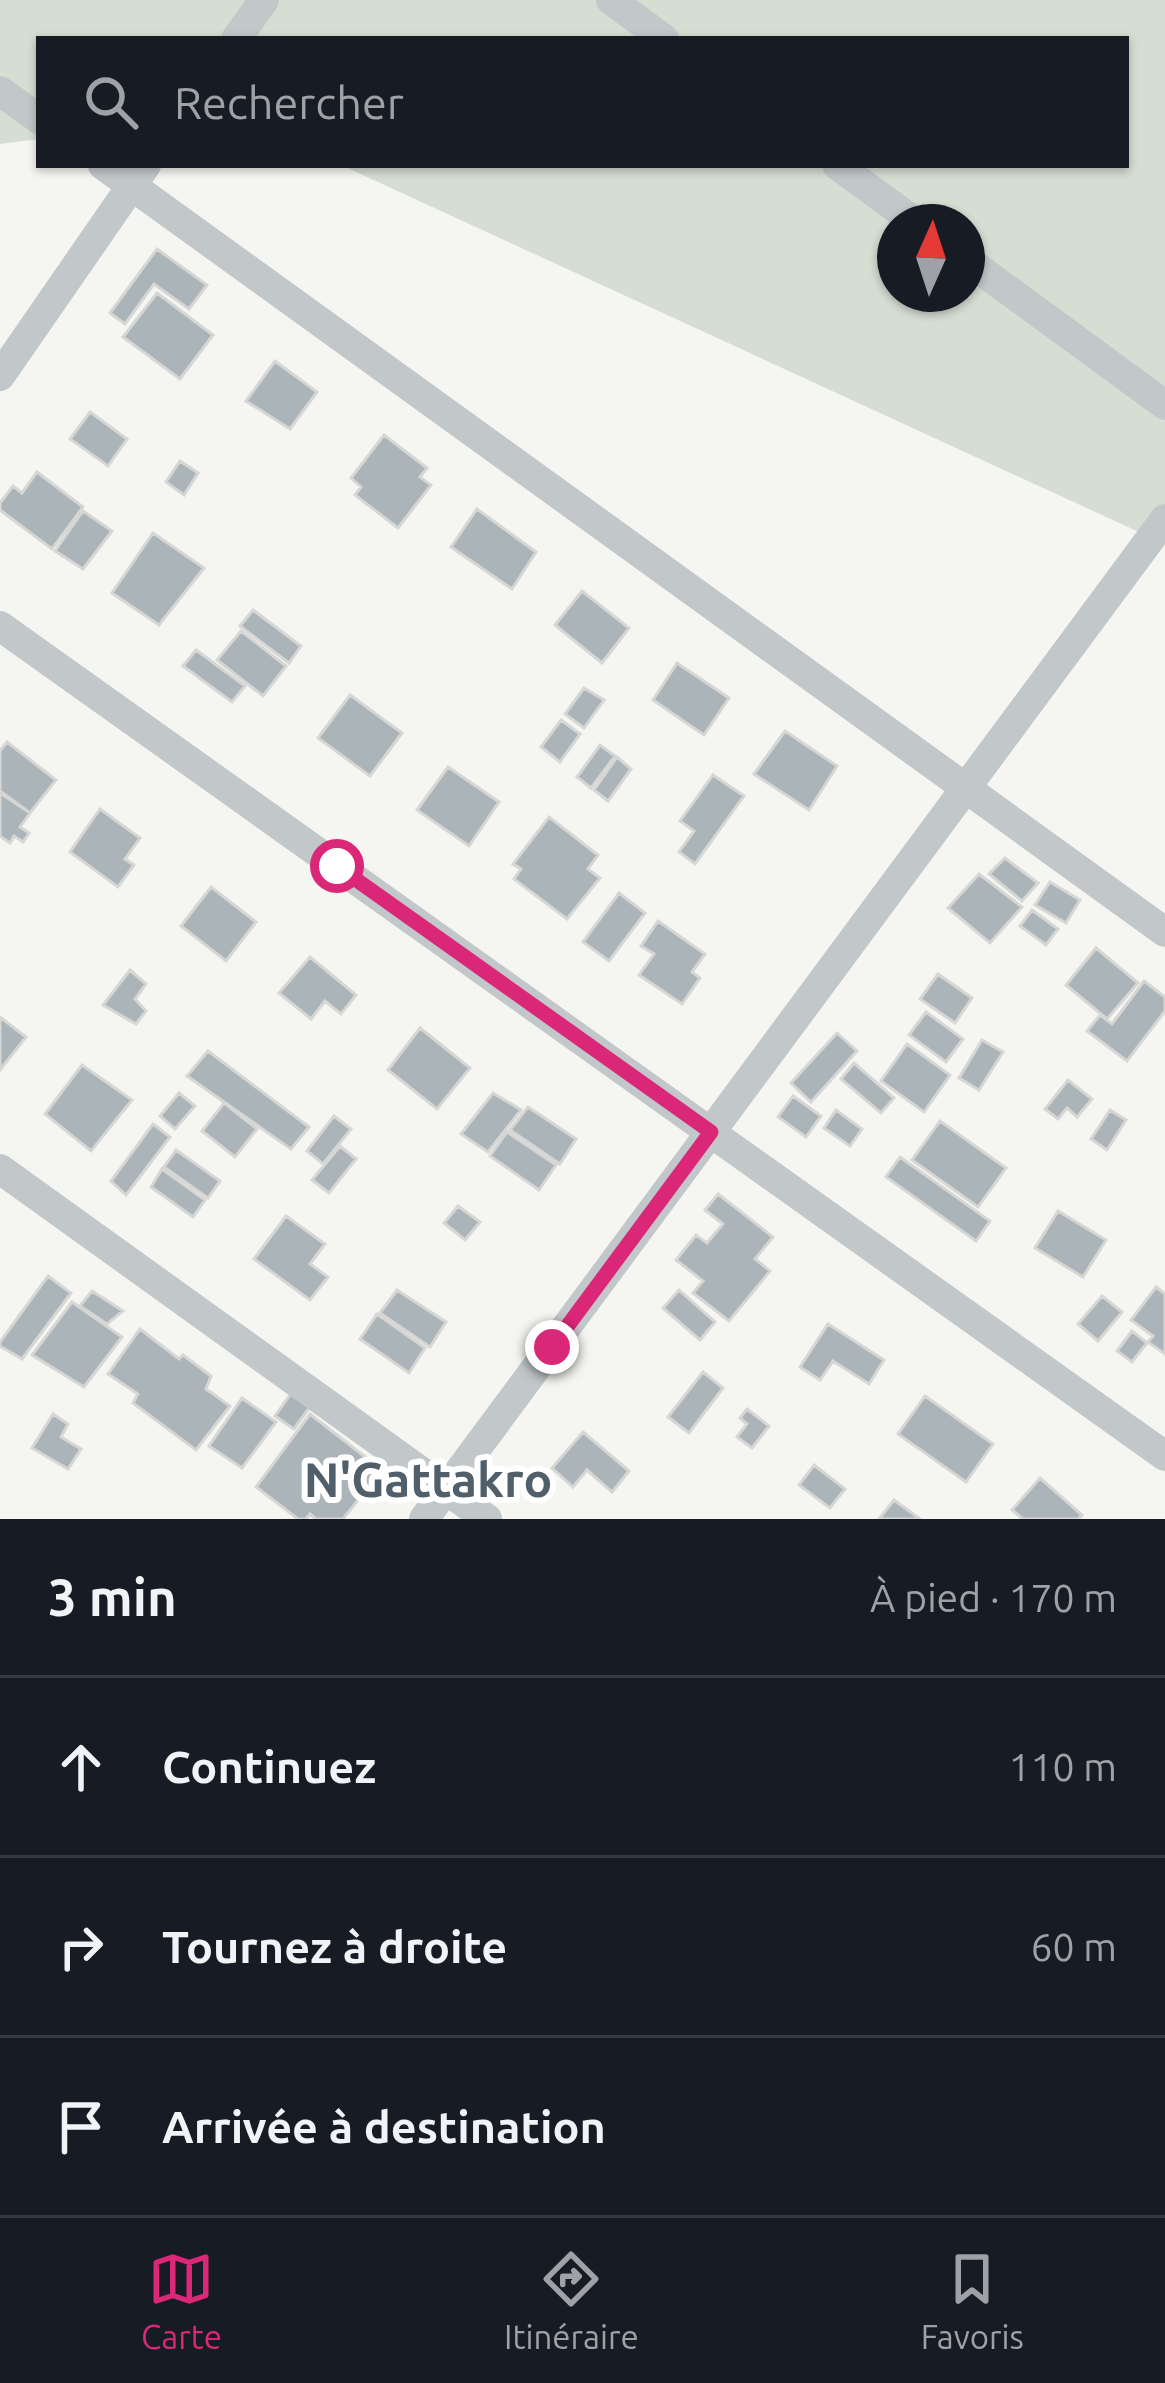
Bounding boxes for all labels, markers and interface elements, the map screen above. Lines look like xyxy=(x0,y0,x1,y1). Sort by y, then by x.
search box xyxy=(36,36,1129,168)
icon: search xyxy=(78,69,144,135)
text: Rechercher xyxy=(174,77,404,128)
north arrow xyxy=(877,204,985,312)
route start xyxy=(310,839,364,893)
route end xyxy=(525,1320,579,1374)
district label: N'Gattakro xyxy=(304,1452,552,1506)
text: 3 min xyxy=(48,1568,177,1626)
text: À pied · 170 m xyxy=(870,1576,1117,1619)
icon: ahead xyxy=(48,1734,114,1800)
text: Continuez xyxy=(162,1741,376,1792)
text: 110 m xyxy=(1008,1745,1117,1788)
icon: right xyxy=(48,1914,114,1980)
text: Tournez à droite xyxy=(162,1921,507,1972)
text: 60 m xyxy=(1030,1925,1117,1968)
icon: arrive xyxy=(48,2094,114,2160)
text: Arrivée à destination xyxy=(162,2101,606,2152)
tab: Carte xyxy=(141,2246,222,2355)
tab: Itinéraire xyxy=(504,2246,639,2355)
tab: Favoris xyxy=(921,2246,1024,2355)

